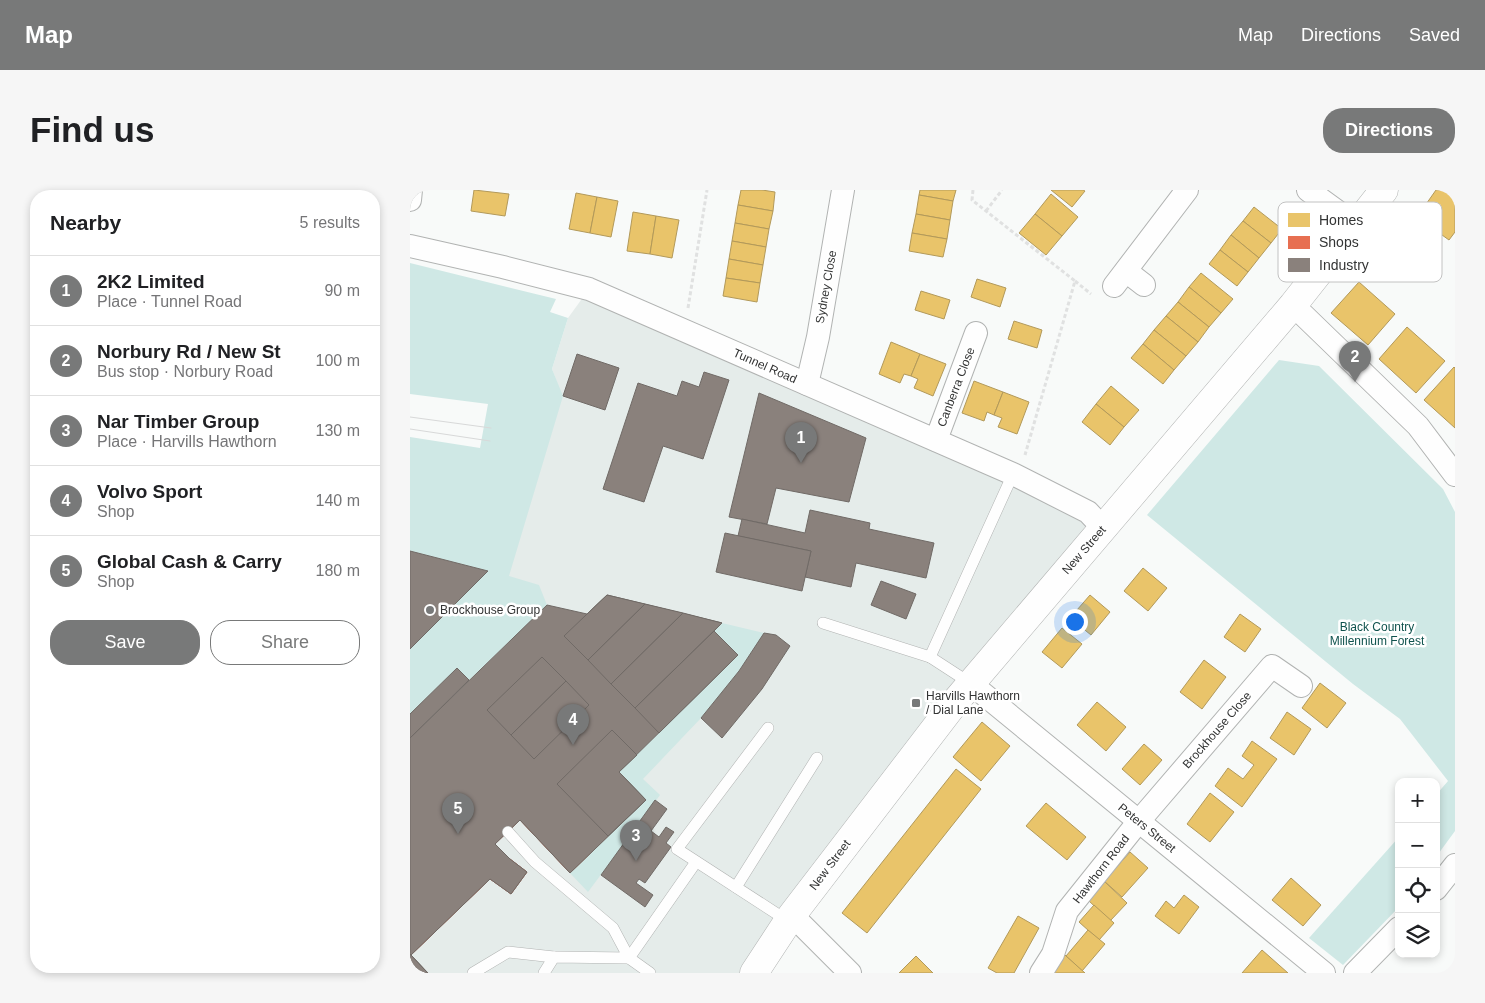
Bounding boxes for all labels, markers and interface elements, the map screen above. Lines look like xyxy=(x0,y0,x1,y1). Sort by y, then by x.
text: Map xyxy=(25,21,73,48)
text: Map xyxy=(1238,25,1273,45)
text: Directions xyxy=(1301,25,1381,45)
text: Saved xyxy=(1409,25,1460,45)
button: Directions xyxy=(1323,108,1455,153)
text: Find us xyxy=(30,110,154,149)
legend xyxy=(1278,202,1442,282)
text: Nearby xyxy=(50,211,121,234)
text: Homes xyxy=(1319,212,1363,228)
text: 5 results xyxy=(300,214,360,231)
text: Shops xyxy=(1319,234,1359,250)
street label: Sydney Close xyxy=(813,249,839,325)
text: Industry xyxy=(1319,257,1369,273)
text: 2K2 Limited xyxy=(97,271,205,292)
text: 1 xyxy=(62,282,70,299)
text: 90 m xyxy=(324,282,360,299)
text: Place · Tunnel Road xyxy=(97,293,242,310)
text: Norbury Rd / New St xyxy=(97,341,281,362)
pin: 2 xyxy=(1339,341,1371,382)
street label: Canberra Close xyxy=(934,345,978,429)
street label: Tunnel Road xyxy=(731,346,799,386)
text: 2 xyxy=(62,352,70,369)
text: 100 m xyxy=(316,352,360,369)
text: Bus stop · Norbury Road xyxy=(97,363,273,380)
text: Nar Timber Group xyxy=(97,411,259,432)
text: 3 xyxy=(62,422,70,439)
text: 130 m xyxy=(316,422,360,439)
pin: 1 xyxy=(785,422,817,463)
text: Place · Harvills Hawthorn xyxy=(97,433,277,450)
text: Volvo Sport xyxy=(97,481,202,502)
text: 4 xyxy=(62,492,70,509)
text: 140 m xyxy=(316,492,360,509)
text: Shop xyxy=(97,503,134,520)
street label: New Street xyxy=(1059,523,1109,577)
text: Global Cash & Carry xyxy=(97,551,282,572)
text: 5 xyxy=(62,562,70,579)
text: 180 m xyxy=(316,562,360,579)
text: Shop xyxy=(97,573,134,590)
place label: Brockhouse Group xyxy=(440,603,540,617)
marker: Brockhouse Group xyxy=(424,604,436,616)
your location xyxy=(1062,609,1088,635)
button: Save xyxy=(50,620,200,665)
button: Share xyxy=(210,620,360,665)
park label: Black Country Millennium Forest xyxy=(1330,620,1425,648)
street label: Brockhouse Close xyxy=(1180,688,1254,771)
place label: Harvills Hawthorn / Dial Lane xyxy=(926,689,1020,717)
marker: Harvills Hawthorn / Dial Lane xyxy=(910,697,922,709)
pin: 4 xyxy=(557,704,589,745)
map controls xyxy=(1395,778,1440,958)
button: + xyxy=(1395,778,1440,823)
pin: 5 xyxy=(442,793,474,834)
street label: Peters Street xyxy=(1115,801,1179,856)
pin: 3 xyxy=(620,820,652,861)
button: − xyxy=(1395,823,1440,868)
street label: Hawthorn Road xyxy=(1070,832,1132,906)
street label: New Street xyxy=(807,837,854,893)
button: locate xyxy=(1395,868,1440,913)
button: layers xyxy=(1395,913,1440,958)

